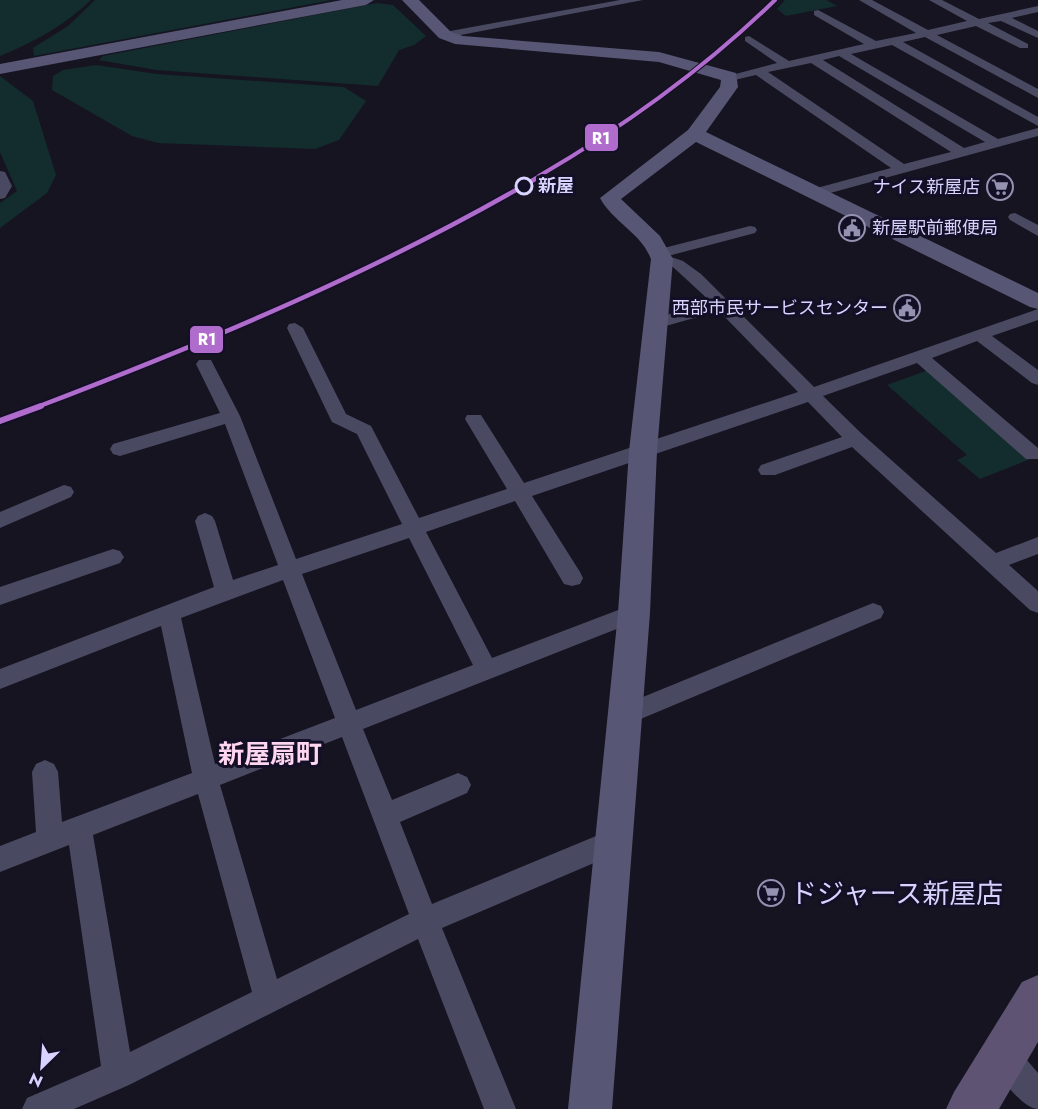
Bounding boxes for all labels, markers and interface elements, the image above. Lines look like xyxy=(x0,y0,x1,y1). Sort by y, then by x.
line badge: R1 xyxy=(584,123,619,152)
text: R1 xyxy=(592,127,610,150)
supermarket icon: ナイス新屋店 xyxy=(985,172,1015,202)
place label: 新屋 xyxy=(538,173,574,199)
place label: ナイス新屋店 xyxy=(873,174,980,200)
marker: 新屋 xyxy=(515,177,533,195)
public building icon: 新屋駅前郵便局 xyxy=(837,213,867,243)
place label: 新屋駅前郵便局 xyxy=(872,215,998,241)
public building icon: 西部市民サービスセンター xyxy=(892,293,922,323)
place label: 西部市民サービスセンター xyxy=(672,295,888,321)
line badge: R1 xyxy=(189,325,224,354)
text: R1 xyxy=(198,328,216,351)
district label: 新屋扇町 xyxy=(218,735,322,773)
place label: ドジャース新屋店 xyxy=(790,874,1003,913)
supermarket icon: ドジャース新屋店 xyxy=(756,878,786,908)
north arrow xyxy=(12,1037,72,1097)
text: N xyxy=(25,1067,46,1093)

